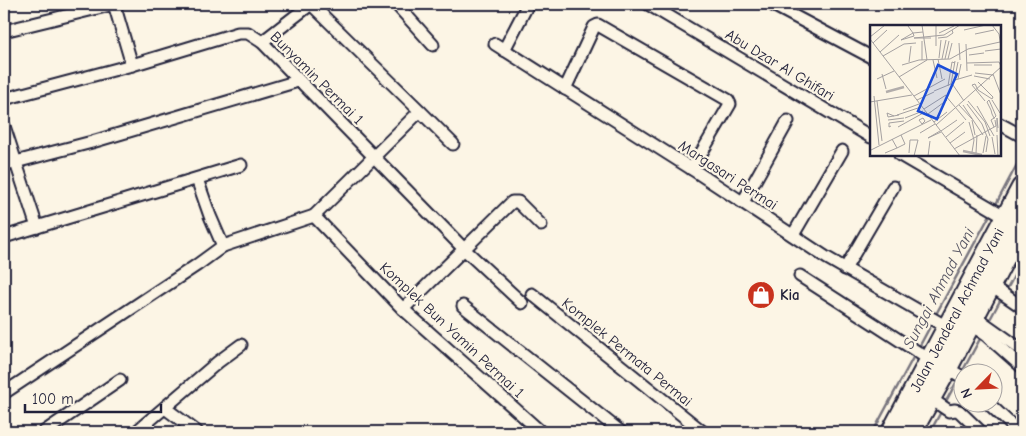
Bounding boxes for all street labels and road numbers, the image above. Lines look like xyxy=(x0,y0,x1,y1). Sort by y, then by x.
street label: Abu Dzar Al Ghifari xyxy=(722,25,838,105)
street label: Bunyamin Permai 1 xyxy=(267,28,367,128)
street label: Margasari Permai xyxy=(675,136,781,214)
street label: Jalan Jenderal Achmad Yani xyxy=(906,225,1008,395)
street label: Komplek Bun Yamin Permai 1 xyxy=(376,258,528,402)
street label: Komplek Permata Permai xyxy=(558,294,696,410)

